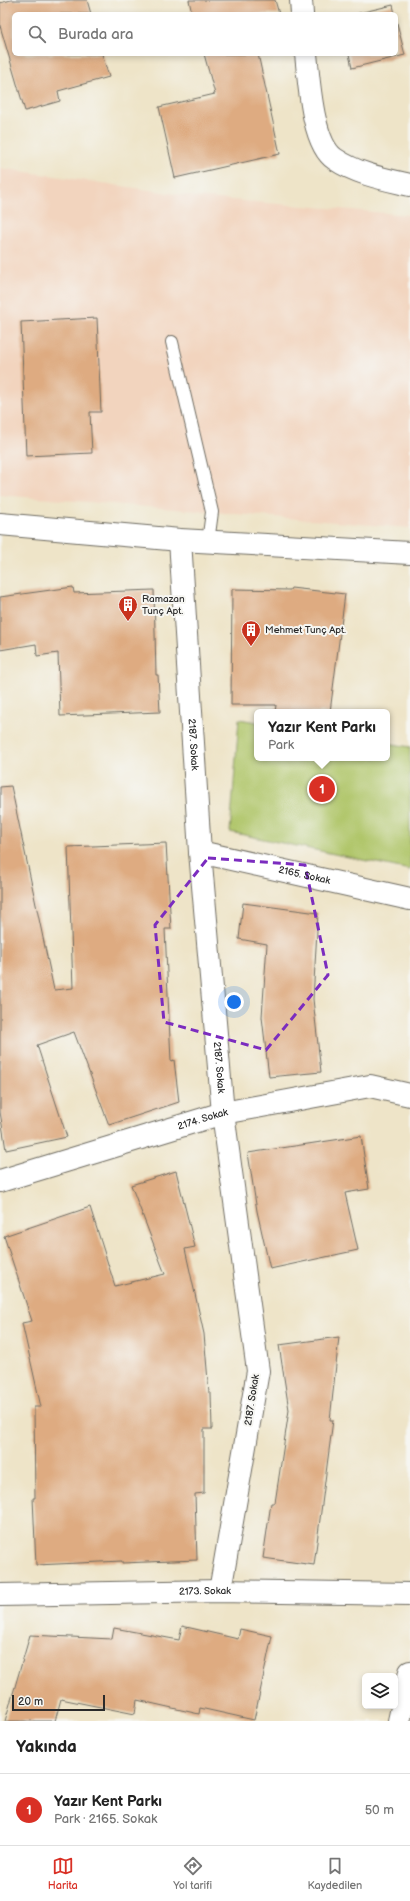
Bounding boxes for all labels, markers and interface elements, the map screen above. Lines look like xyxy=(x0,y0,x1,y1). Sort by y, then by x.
search box xyxy=(12,12,398,56)
icon: search xyxy=(26,23,48,45)
text: Burada ara xyxy=(58,25,133,44)
place label: Ramazan Tunç Apt. xyxy=(142,593,185,617)
building icon: Ramazan Tunç Apt. xyxy=(117,594,139,622)
building icon: Mehmet Tunç Apt. xyxy=(240,619,262,647)
place label: Mehmet Tunç Apt. xyxy=(265,624,346,636)
popup xyxy=(254,709,390,761)
street label: 2187. Sokak xyxy=(185,718,201,771)
text: Yazır Kent Parkı xyxy=(268,718,376,737)
text: Park xyxy=(268,737,294,753)
pin: 1 xyxy=(309,774,335,804)
street label: 2165. Sokak xyxy=(277,864,332,887)
your location xyxy=(224,992,244,1012)
street label: 2187. Sokak xyxy=(211,1041,227,1094)
street label: 2174. Sokak xyxy=(176,1106,229,1133)
street label: 2187. Sokak xyxy=(242,1373,262,1427)
street label: 2173. Sokak xyxy=(179,1585,231,1598)
map controls xyxy=(362,1673,398,1709)
button: layers xyxy=(362,1673,398,1709)
scale bar xyxy=(12,1693,105,1712)
text: 20 m xyxy=(18,1695,43,1708)
text: Yakında xyxy=(16,1737,77,1757)
text: Yazır Kent Parkı xyxy=(54,1792,162,1811)
text: 1 xyxy=(26,1802,32,1818)
text: 50 m xyxy=(365,1802,394,1818)
text: Park · 2165. Sokak xyxy=(54,1811,157,1827)
tab: Harita xyxy=(48,1855,78,1892)
tab: Yol tarifi xyxy=(173,1855,212,1892)
tab: Kaydedilen xyxy=(308,1855,362,1892)

